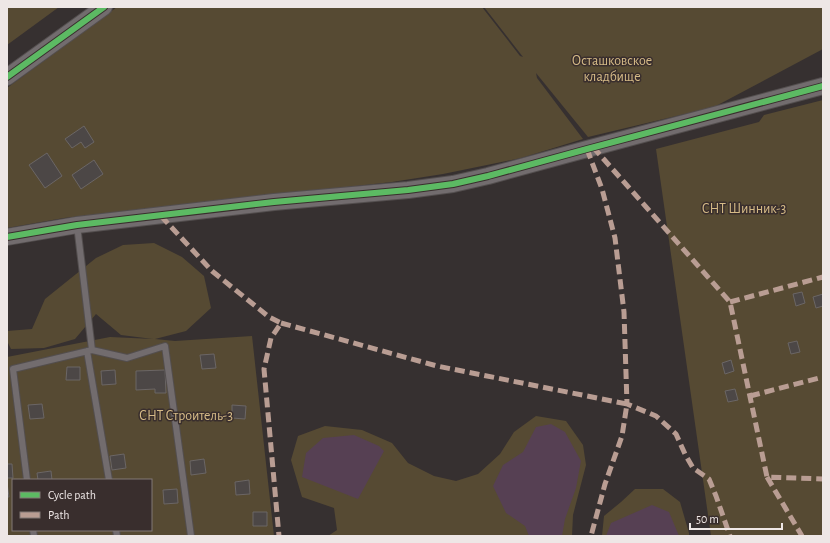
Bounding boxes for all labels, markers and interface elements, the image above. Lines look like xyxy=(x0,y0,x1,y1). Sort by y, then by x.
park label: Осташковское кладбище xyxy=(572,54,652,84)
park label: СНТ Шинник-3 xyxy=(702,202,787,216)
park label: СНТ Строитель-3 xyxy=(139,409,233,423)
legend xyxy=(12,479,152,531)
text: Cycle path xyxy=(48,489,96,502)
scale bar xyxy=(690,505,782,531)
text: Path xyxy=(48,509,70,521)
text: 50 m xyxy=(696,513,719,525)

